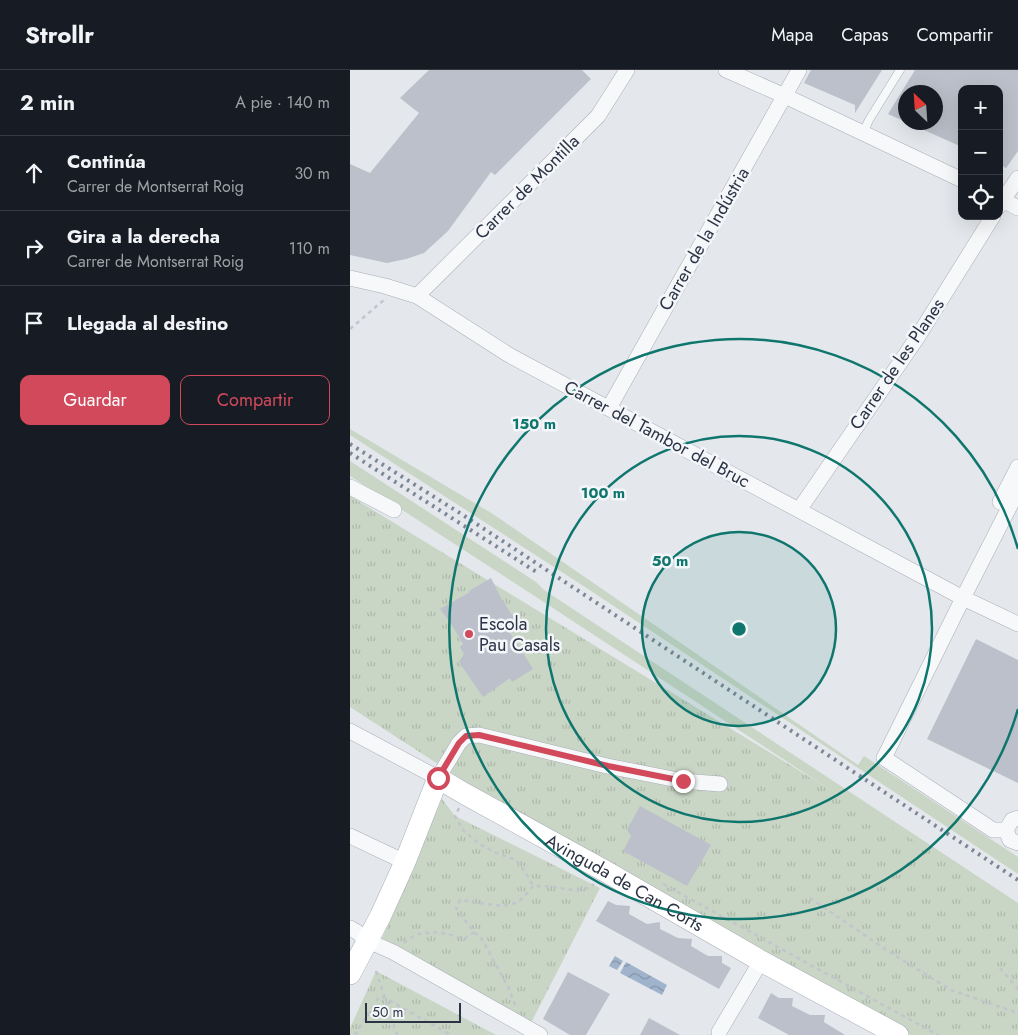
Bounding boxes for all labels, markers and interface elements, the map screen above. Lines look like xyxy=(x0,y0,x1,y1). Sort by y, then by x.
text: Strollr xyxy=(25,17,94,52)
text: Mapa xyxy=(771,22,813,48)
text: Capas xyxy=(841,22,889,48)
text: Compartir xyxy=(917,22,993,48)
north arrow xyxy=(898,85,943,130)
map controls xyxy=(958,85,1003,220)
button: + xyxy=(958,85,1003,130)
text: 2 min xyxy=(20,88,75,118)
text: A pie · 140 m xyxy=(235,91,330,114)
street label: Carrer de Montilla xyxy=(469,129,585,245)
button: − xyxy=(958,130,1003,175)
text: Continúa xyxy=(67,148,146,175)
icon: ahead xyxy=(20,159,48,187)
text: 30 m xyxy=(294,162,330,185)
street label: Carrer de la Indústria xyxy=(652,162,756,316)
text: Carrer de Montserrat Roig xyxy=(67,175,244,198)
button: locate xyxy=(958,175,1003,220)
text: Gira a la derecha xyxy=(67,223,220,250)
icon: right xyxy=(20,234,48,262)
text: 110 m xyxy=(289,237,330,260)
text: Carrer de Montserrat Roig xyxy=(67,250,244,273)
street label: Carrer de les Planes xyxy=(843,293,951,435)
icon: arrive xyxy=(20,309,48,337)
text: Llegada al destino xyxy=(67,310,228,337)
street label: Carrer del Tambor del Bruc xyxy=(559,374,755,494)
button: Guardar xyxy=(20,375,170,425)
button: Compartir xyxy=(180,375,330,425)
text: 150 m xyxy=(512,413,556,435)
text: 100 m xyxy=(581,482,625,504)
text: 50 m xyxy=(652,550,688,572)
place label: Escola Pau Casals xyxy=(479,611,560,658)
centre of rings xyxy=(730,620,748,638)
marker: Escola Pau Casals xyxy=(463,628,475,640)
route start xyxy=(427,767,450,790)
route end xyxy=(672,770,695,793)
street label: Avinguda de Can Corts xyxy=(541,828,708,938)
scale bar xyxy=(365,1000,461,1023)
text: 50 m xyxy=(372,1002,403,1022)

